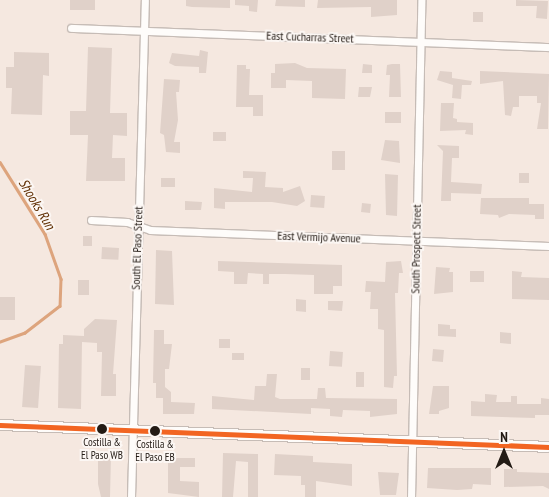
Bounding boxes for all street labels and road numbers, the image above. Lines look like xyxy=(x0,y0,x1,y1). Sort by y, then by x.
street label: East Cucharras Street xyxy=(266,28,354,46)
street label: South Prospect Street xyxy=(408,204,424,294)
street label: South El Paso Street xyxy=(128,206,146,290)
street label: East Vermijo Avenue xyxy=(277,228,361,246)

